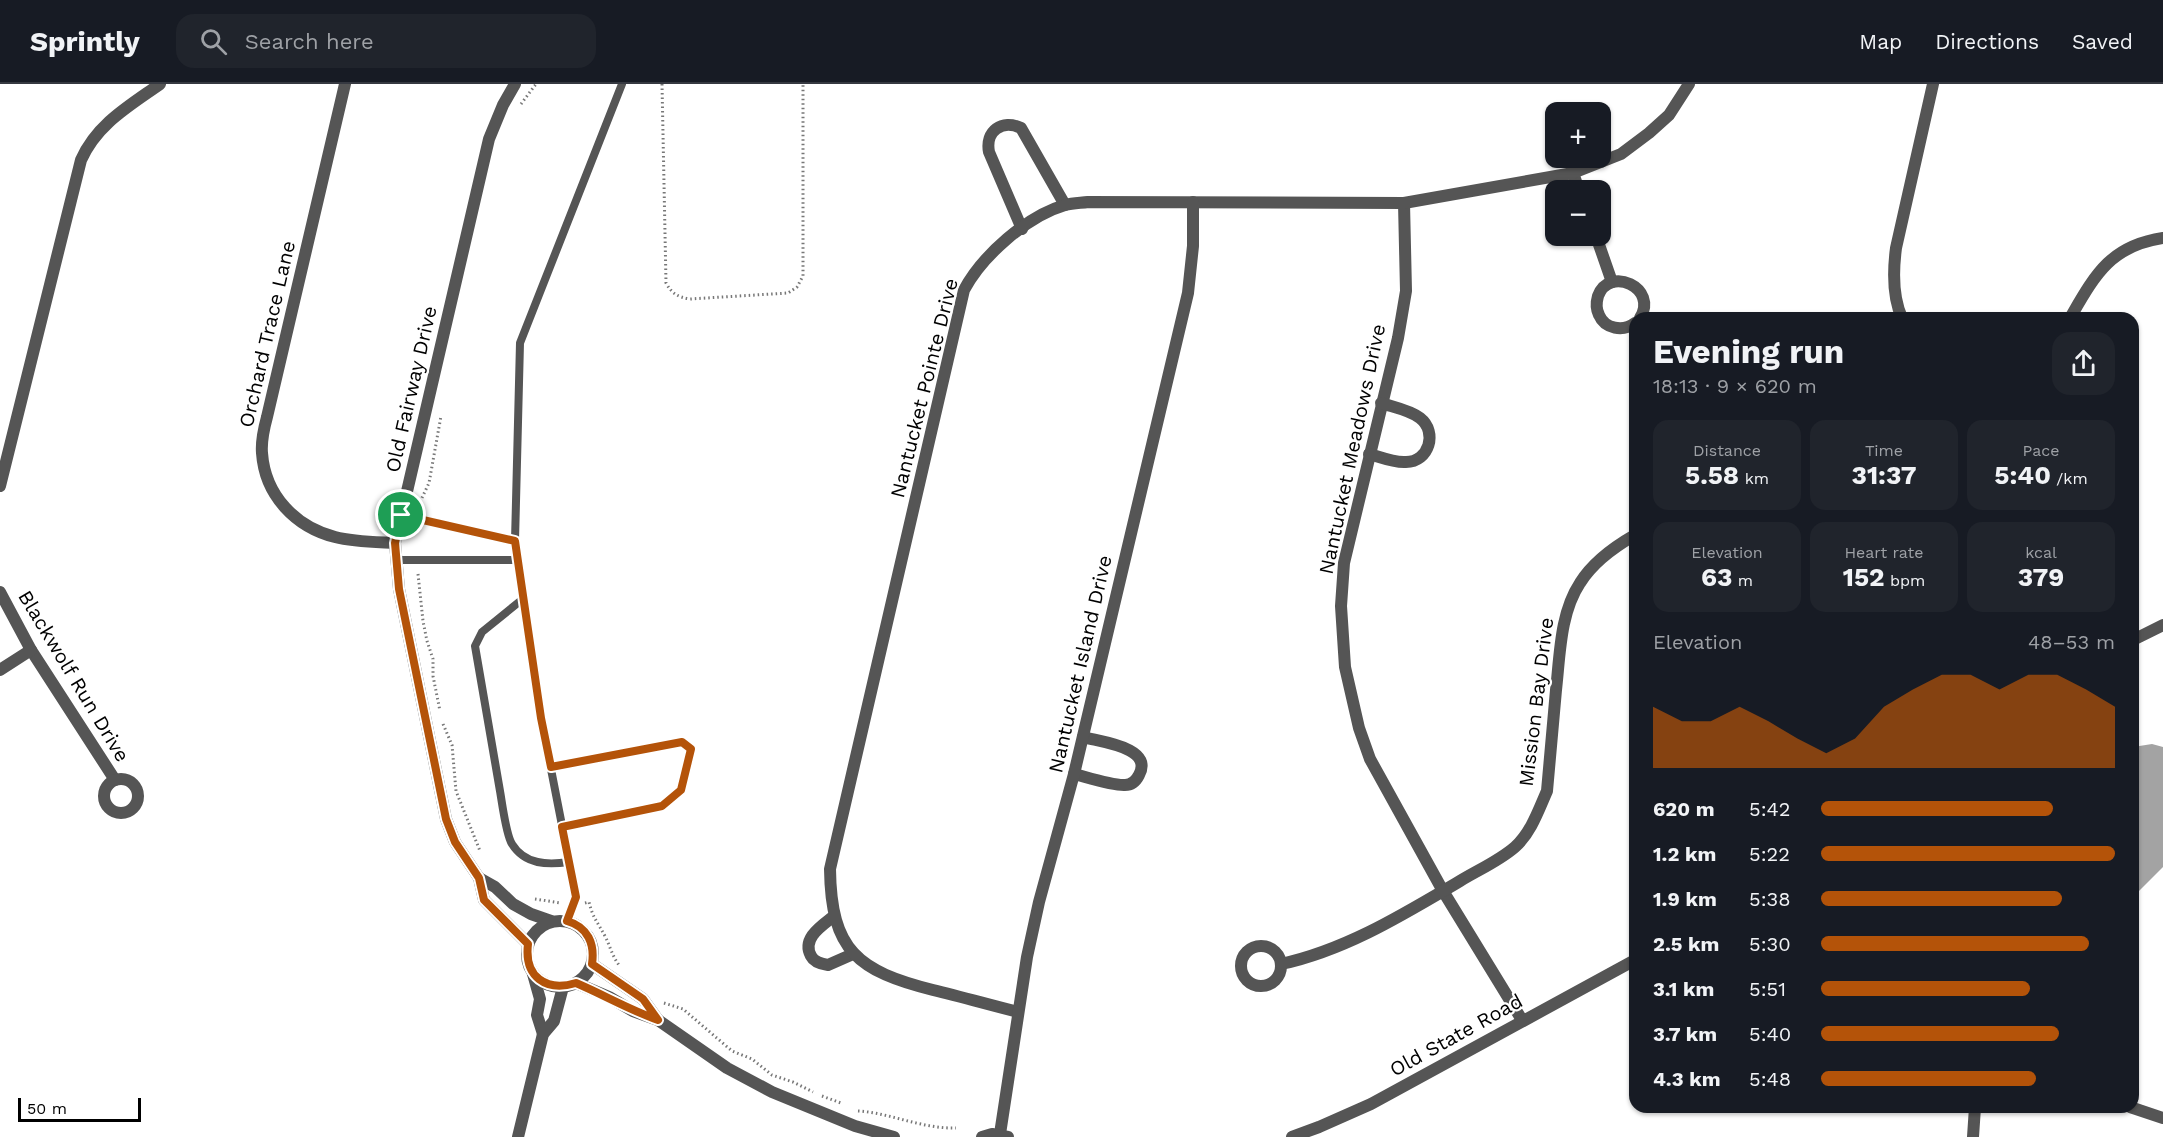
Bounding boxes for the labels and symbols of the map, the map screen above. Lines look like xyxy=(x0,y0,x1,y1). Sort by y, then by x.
street label: Orchard Trace Lane xyxy=(234,238,300,430)
street label: Nantucket Pointe Drive xyxy=(885,276,963,500)
street label: Old Fairway Drive xyxy=(380,303,442,475)
street label: Nantucket Meadows Drive xyxy=(1314,322,1390,576)
pin xyxy=(375,489,426,540)
street label: Nantucket Island Drive xyxy=(1043,553,1117,775)
street label: Blackwolf Run Drive xyxy=(13,586,135,766)
street label: Mission Bay Drive xyxy=(1514,616,1558,788)
street label: Old State Road xyxy=(1385,989,1527,1081)
scale bar xyxy=(18,1095,141,1122)

